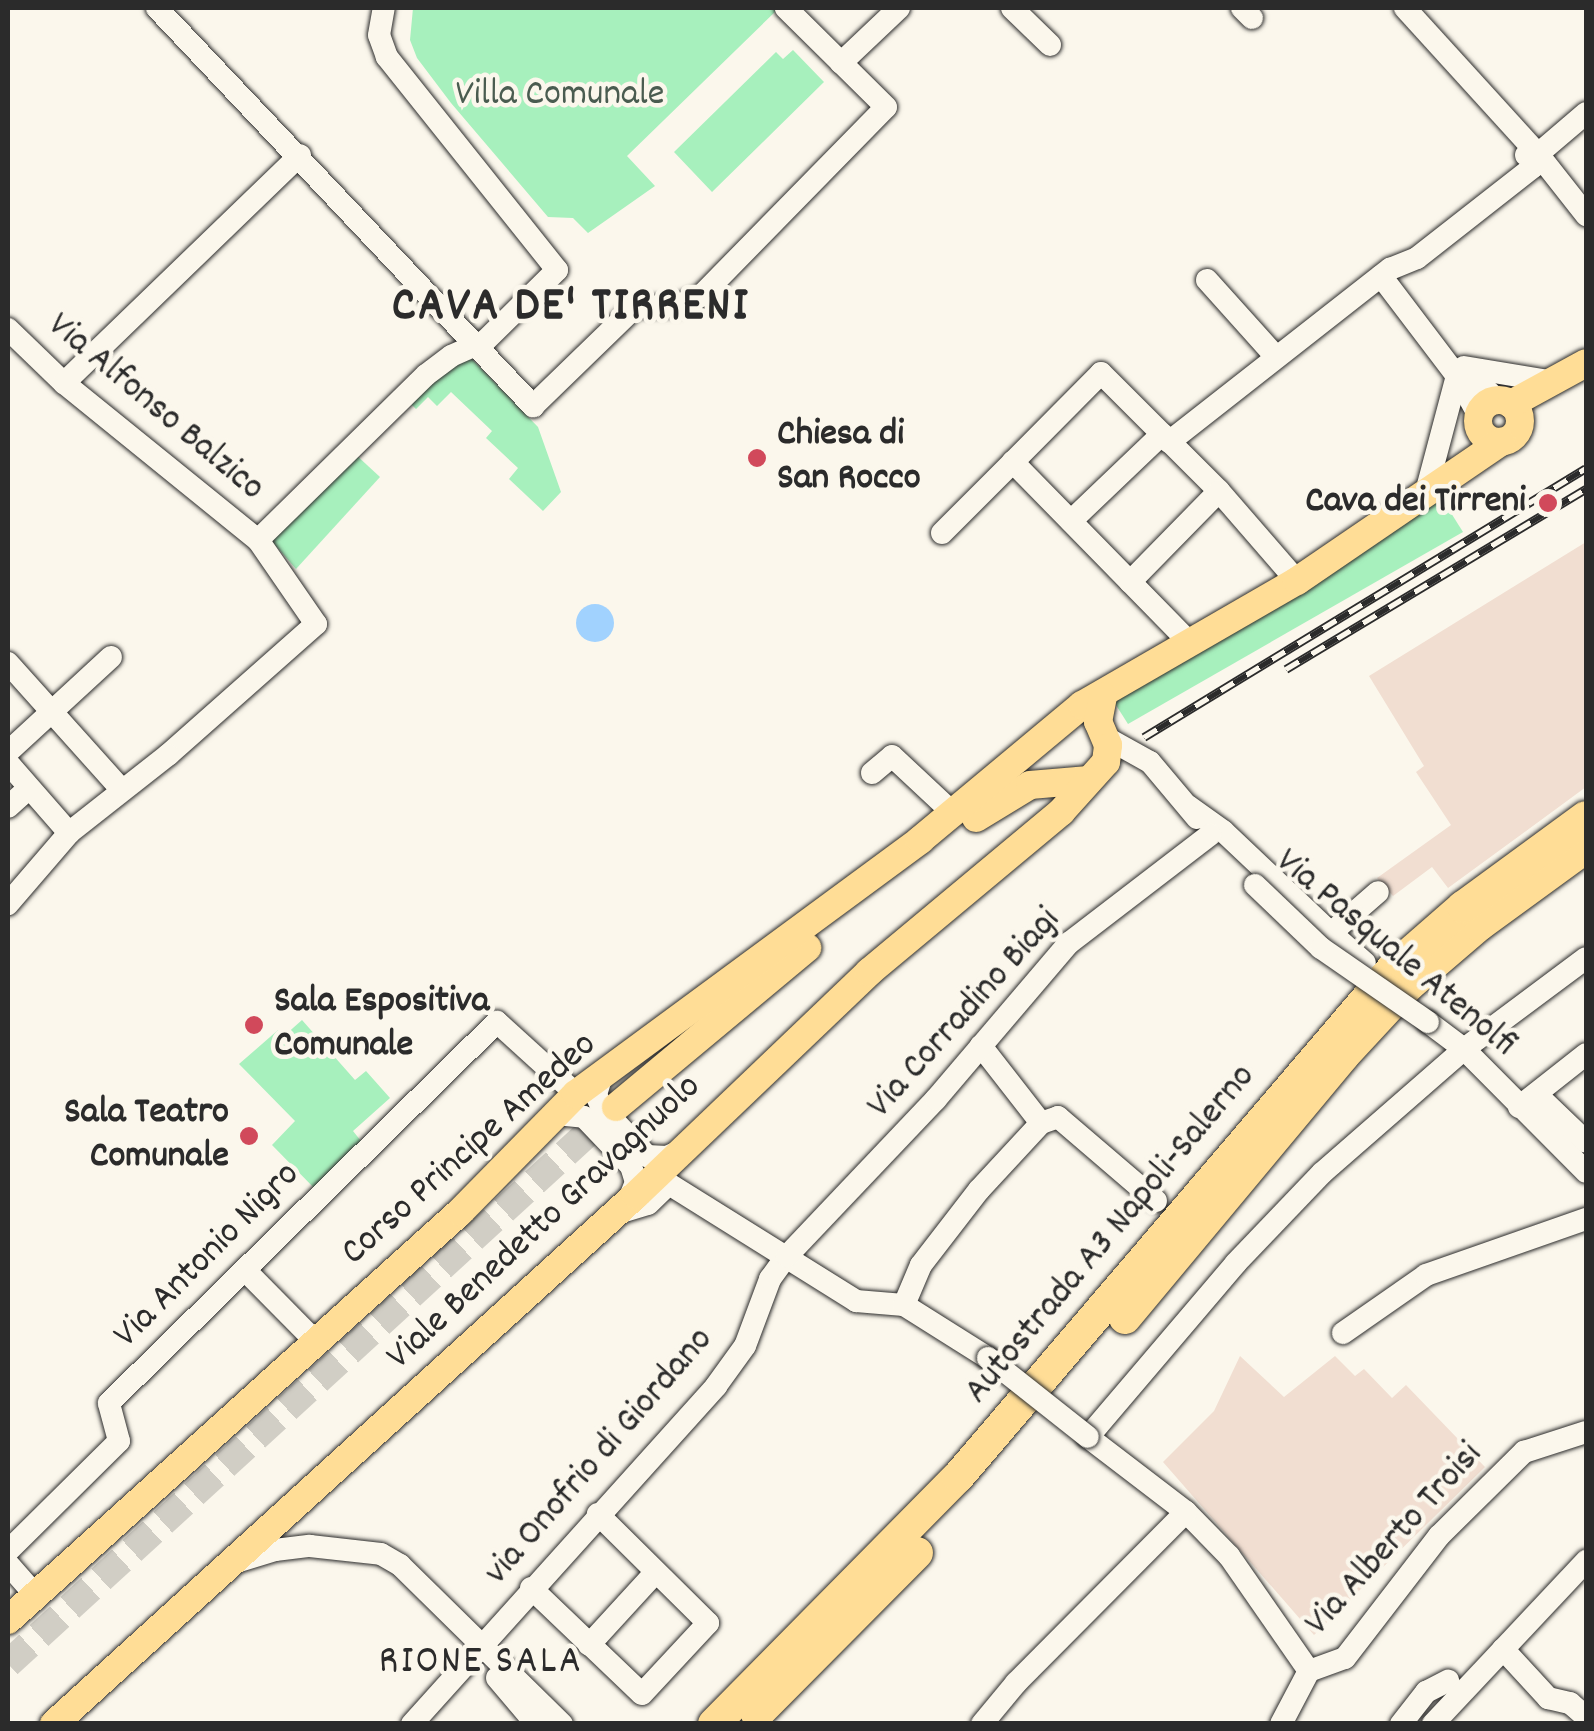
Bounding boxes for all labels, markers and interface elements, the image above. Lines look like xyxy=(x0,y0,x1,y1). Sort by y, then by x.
park label: Villa Comunale xyxy=(455,73,665,119)
district label: CAVA DE' TIRRENI xyxy=(392,280,750,338)
street label: Via Alfonso Balzico xyxy=(37,304,273,512)
place label: Chiesa di San Rocco xyxy=(777,413,921,502)
marker: Chiesa di San Rocco xyxy=(746,447,768,469)
place label: Cava dei Tirreni xyxy=(1305,480,1526,526)
marker: Cava dei Tirreni xyxy=(1535,490,1561,516)
street label: Via Pasquale Atenolfi xyxy=(1265,840,1525,1068)
street label: Via Corradino Biagi xyxy=(858,899,1072,1129)
place label: Sala Espositiva Comunale xyxy=(274,980,489,1070)
marker: Sala Espositiva Comunale xyxy=(243,1014,265,1036)
street label: Corso Principe Amedeo xyxy=(333,1024,607,1276)
street label: Autostrada A3 Napoli-Salerno xyxy=(955,1056,1267,1414)
street label: Viale Benedetto Gravagnuolo xyxy=(378,1066,712,1380)
place label: Sala Teatro Comunale xyxy=(64,1091,229,1180)
marker: Sala Teatro Comunale xyxy=(238,1125,260,1147)
street label: Via Antonio Nigro xyxy=(105,1153,311,1359)
street label: via Onofrio di Giordano xyxy=(476,1319,724,1595)
street label: Via Alberto Troisi xyxy=(1296,1434,1494,1646)
district label: RIONE SALA xyxy=(379,1640,583,1688)

